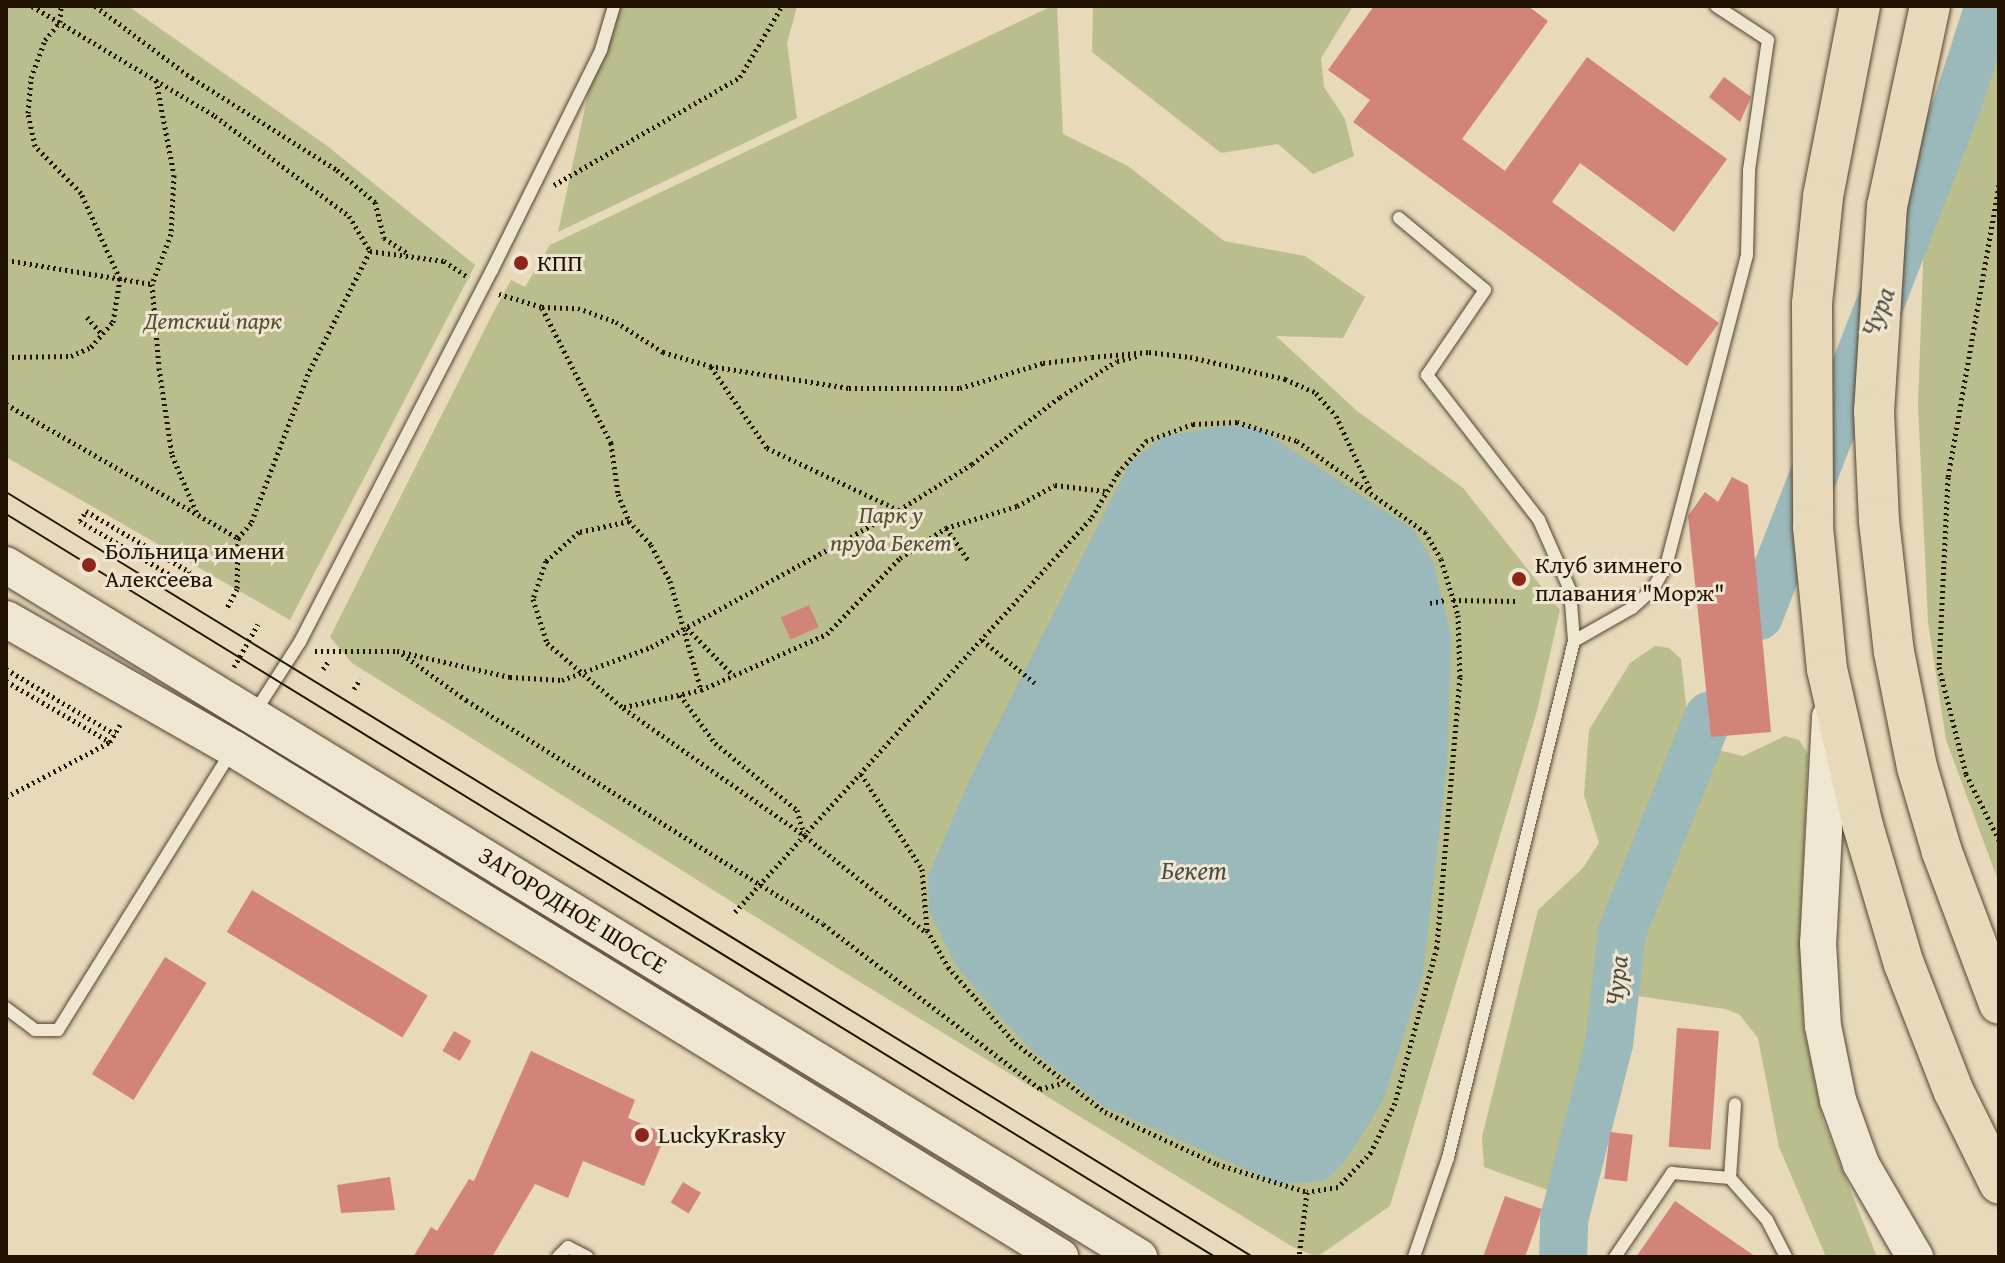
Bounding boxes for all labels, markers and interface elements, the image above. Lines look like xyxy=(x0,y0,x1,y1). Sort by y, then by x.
place label: КПП xyxy=(537,249,583,277)
marker: КПП xyxy=(512,254,530,272)
water label: Чура xyxy=(1853,283,1901,341)
park label: Детский парк xyxy=(144,307,282,335)
park label: Парк у пруда Бекет xyxy=(830,501,952,557)
place label: Больница имени Алексеева xyxy=(105,537,285,593)
place label: Клуб зимнего плавания "Морж" xyxy=(1535,551,1725,607)
marker: Больница имени Алексеева xyxy=(80,556,98,574)
marker: Клуб зимнего плавания "Морж" xyxy=(1510,570,1528,588)
street label: ЗАГОРОДНОЕ ШОССЕ xyxy=(473,840,673,980)
water label: Бекет xyxy=(1161,854,1227,886)
water label: Чура xyxy=(1598,954,1634,1008)
place label: LuckyKrasky xyxy=(658,1121,786,1149)
marker: LuckyKrasky xyxy=(633,1126,651,1144)

